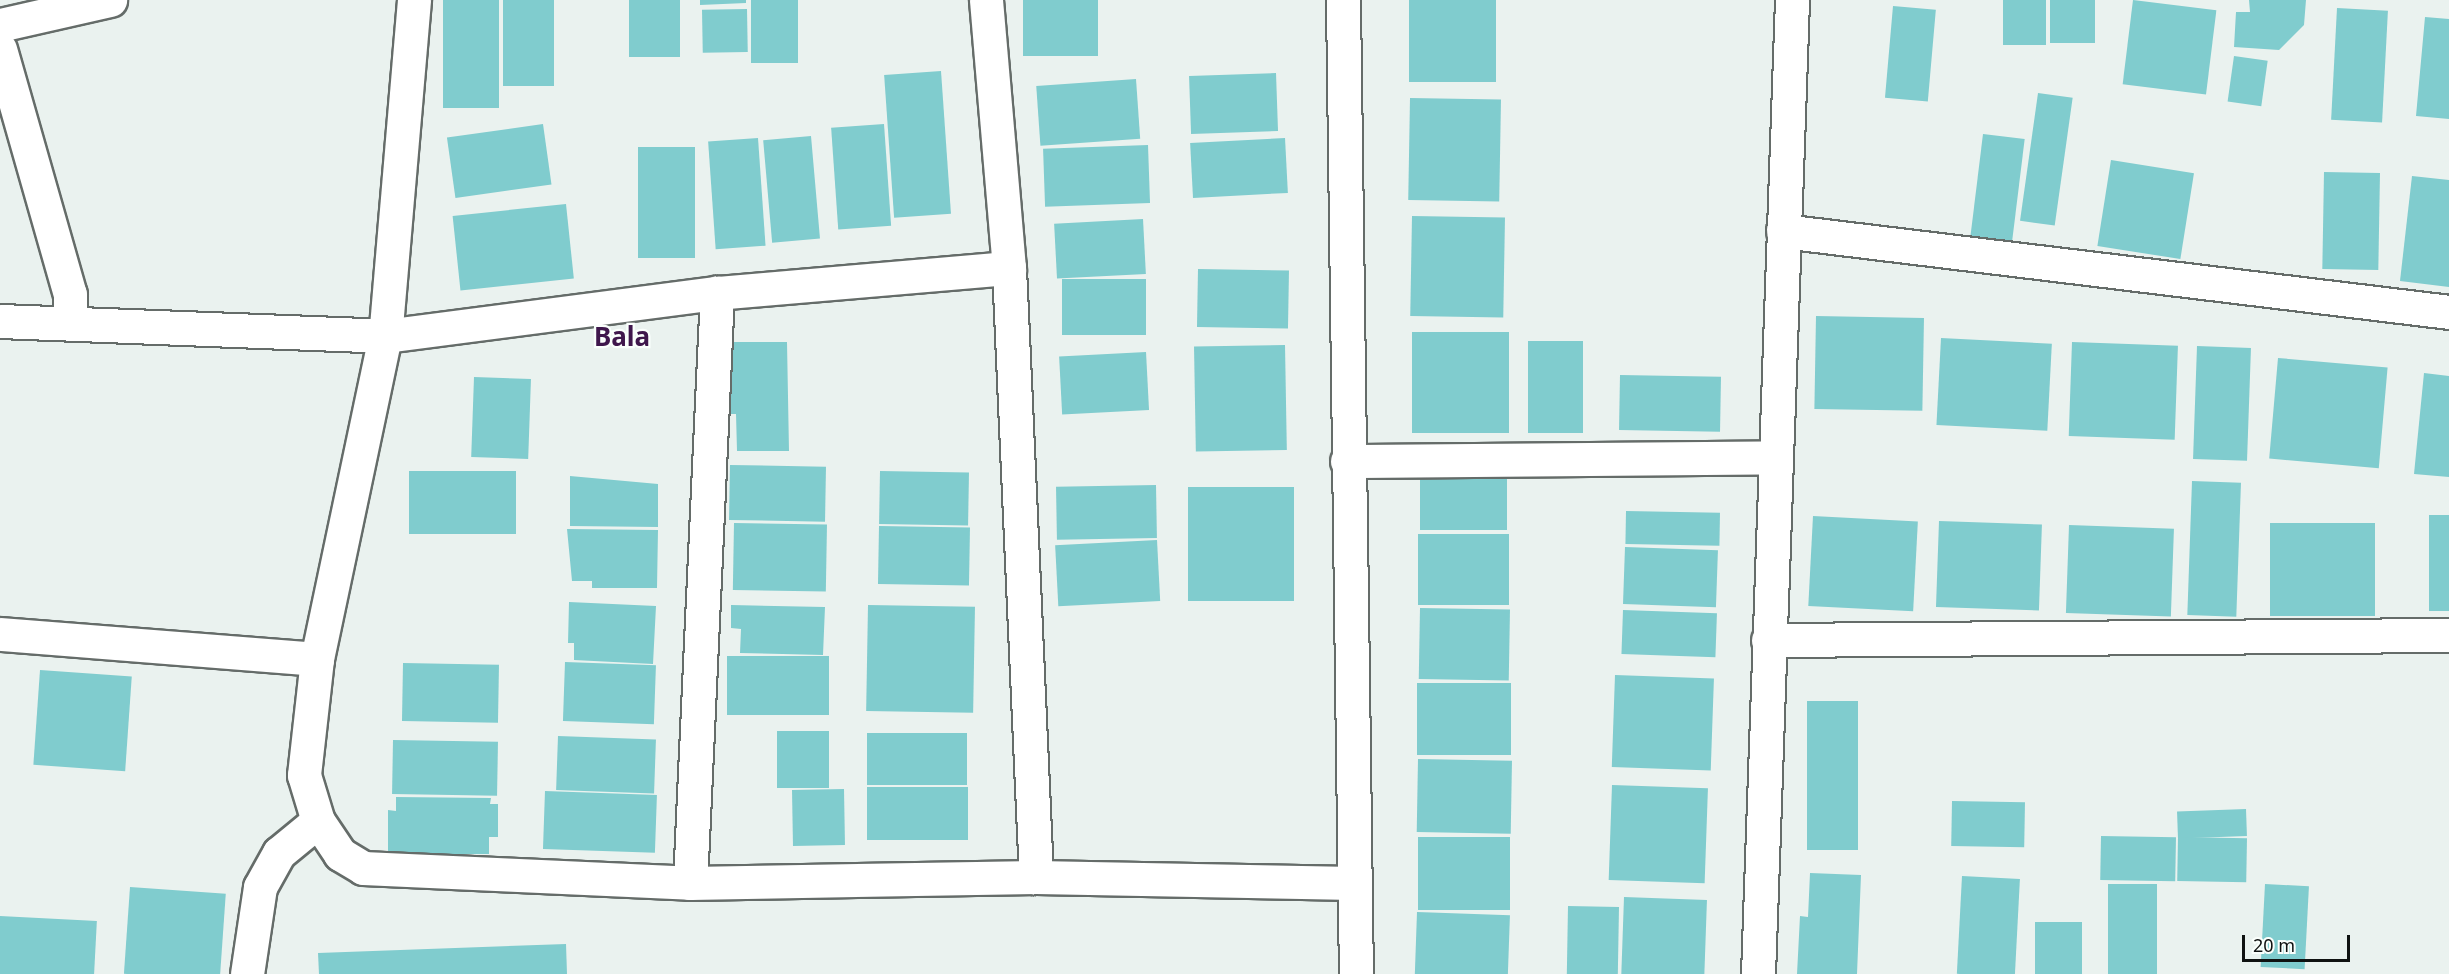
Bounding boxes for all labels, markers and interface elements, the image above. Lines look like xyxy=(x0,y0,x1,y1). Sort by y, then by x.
district label: Bala xyxy=(594,321,650,353)
scale bar xyxy=(2245,923,2353,961)
text: 20 m xyxy=(2253,933,2295,957)

